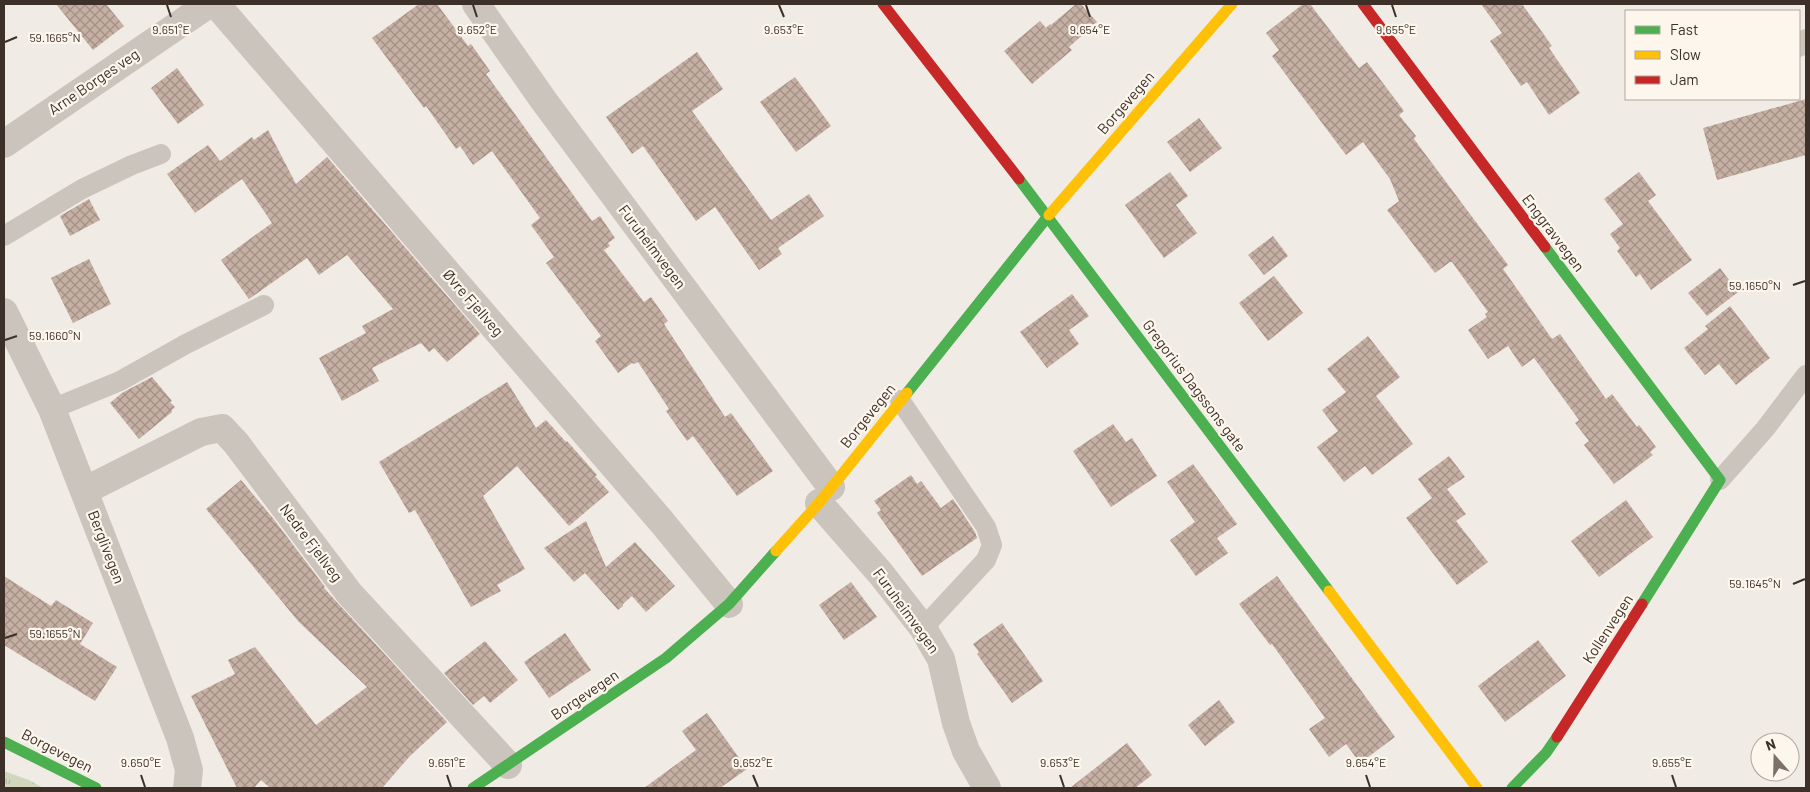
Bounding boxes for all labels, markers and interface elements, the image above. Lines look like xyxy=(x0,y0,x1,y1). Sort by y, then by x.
legend xyxy=(1625,10,1800,100)
text: Fast xyxy=(1670,20,1698,38)
text: 9.651°E xyxy=(152,22,190,36)
text: 9.652°E xyxy=(457,22,497,36)
text: 9.653°E xyxy=(764,22,804,36)
text: 9.654°E xyxy=(1070,22,1110,36)
text: 9.655°E xyxy=(1376,22,1416,36)
text: 59.1665°N xyxy=(29,30,81,44)
street label: Arne Borges veg xyxy=(45,44,142,118)
text: Slow xyxy=(1670,45,1701,63)
street label: Borgevegen xyxy=(1093,67,1158,138)
text: Jam xyxy=(1670,70,1699,88)
street label: Enggravvegen xyxy=(1519,190,1589,275)
street label: Furuheimvegen xyxy=(615,201,690,292)
street label: Øvre Fjellveg xyxy=(440,265,508,340)
text: 59.1650°N xyxy=(1729,278,1781,292)
street label: Gregorius Dagssons gate xyxy=(1139,316,1250,455)
text: 59.1660°N xyxy=(29,328,81,342)
street label: Borgevegen xyxy=(836,380,899,451)
street label: Nedre Fjellveg xyxy=(277,500,347,585)
street label: Berglivegen xyxy=(85,507,129,586)
street label: Furuheimvegen xyxy=(870,564,944,657)
text: 59.1645°N xyxy=(1729,576,1781,590)
street label: Kollenvegen xyxy=(1578,590,1636,666)
text: 59.1655°N xyxy=(29,626,81,640)
street label: Borgevegen xyxy=(547,665,622,723)
street label: Borgevegen xyxy=(19,724,96,776)
north arrow xyxy=(1750,732,1800,782)
text: N xyxy=(1763,735,1778,754)
text: 9.650°E xyxy=(121,755,161,769)
text: 9.651°E xyxy=(428,755,466,769)
text: 9.652°E xyxy=(733,755,773,769)
text: 9.653°E xyxy=(1040,755,1080,769)
text: 9.654°E xyxy=(1346,755,1386,769)
text: 9.655°E xyxy=(1652,755,1692,769)

